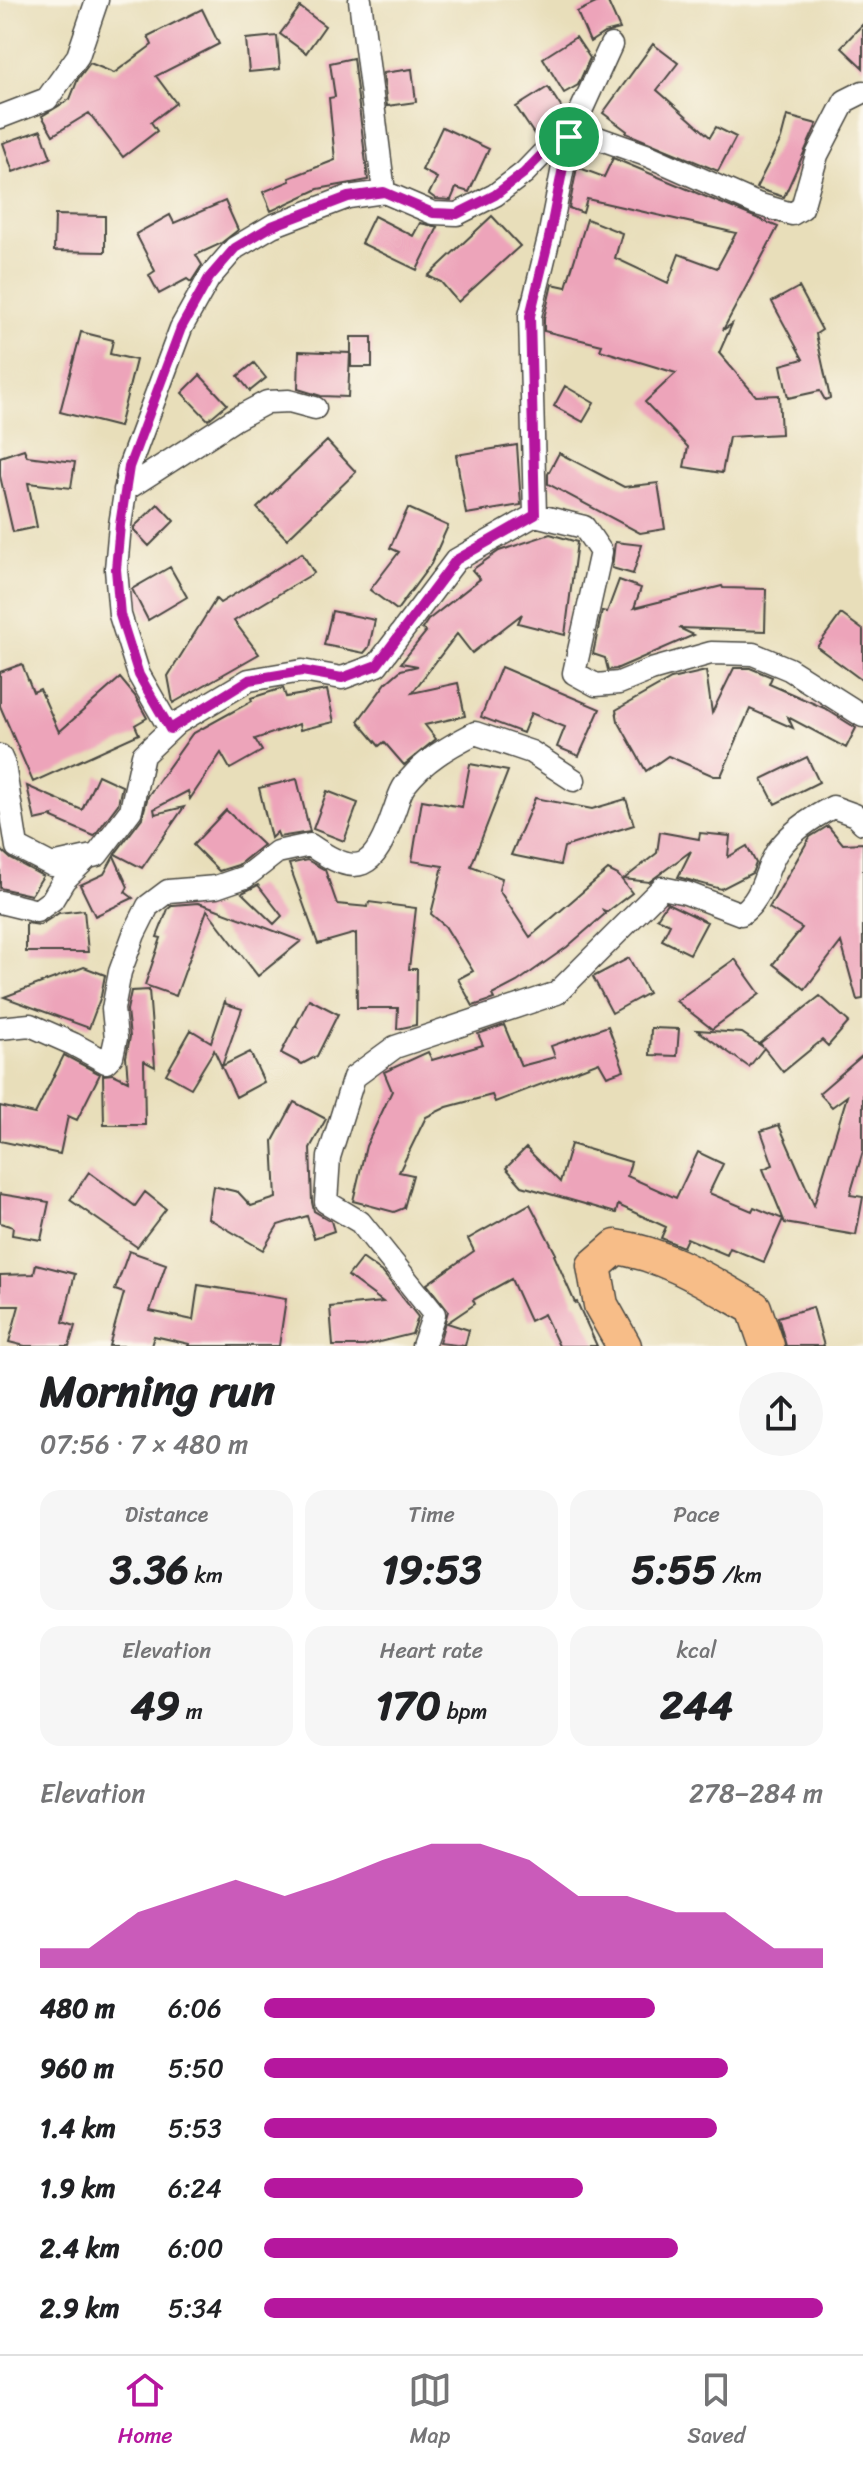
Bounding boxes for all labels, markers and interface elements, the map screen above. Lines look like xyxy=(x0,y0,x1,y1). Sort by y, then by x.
pin xyxy=(535,103,603,171)
icon: arrive xyxy=(547,115,591,159)
text: Morning run xyxy=(40,1352,275,1430)
button: share xyxy=(739,1372,823,1456)
text: 07:56 · 7 × 480 m xyxy=(40,1421,248,1467)
text: Distance xyxy=(125,1495,208,1534)
text: Time xyxy=(408,1495,455,1534)
text: Pace xyxy=(673,1495,720,1534)
text: 3.36 xyxy=(110,1534,189,1605)
text: 19:53 xyxy=(381,1534,482,1605)
text: 5:55 xyxy=(631,1534,717,1605)
text: km xyxy=(189,1556,223,1595)
text: /km xyxy=(717,1556,762,1595)
text: Elevation xyxy=(122,1631,211,1670)
text: Heart rate xyxy=(380,1631,483,1670)
text: kcal xyxy=(677,1631,716,1670)
text: 49 xyxy=(130,1670,180,1741)
text: 170 xyxy=(376,1670,441,1741)
text: 244 xyxy=(660,1670,733,1741)
text: m xyxy=(180,1692,203,1731)
text: bpm xyxy=(441,1692,487,1731)
text: Elevation xyxy=(40,1770,145,1816)
text: 278–284 m xyxy=(689,1770,823,1816)
text: 480 m xyxy=(40,1985,115,2031)
text: 6:06 xyxy=(168,1985,222,2031)
text: 960 m xyxy=(40,2045,114,2091)
text: 5:50 xyxy=(168,2045,224,2091)
text: 1.4 km xyxy=(40,2105,116,2151)
text: 5:53 xyxy=(168,2105,222,2151)
text: 1.9 km xyxy=(40,2165,116,2211)
text: 6:24 xyxy=(168,2165,222,2211)
text: 2.4 km xyxy=(40,2225,120,2271)
text: 6:00 xyxy=(168,2225,223,2271)
text: 2.9 km xyxy=(40,2285,119,2331)
text: 5:34 xyxy=(168,2285,222,2331)
tab: Home xyxy=(118,2368,173,2455)
tab: Map xyxy=(408,2368,452,2455)
tab: Saved xyxy=(687,2368,745,2455)

